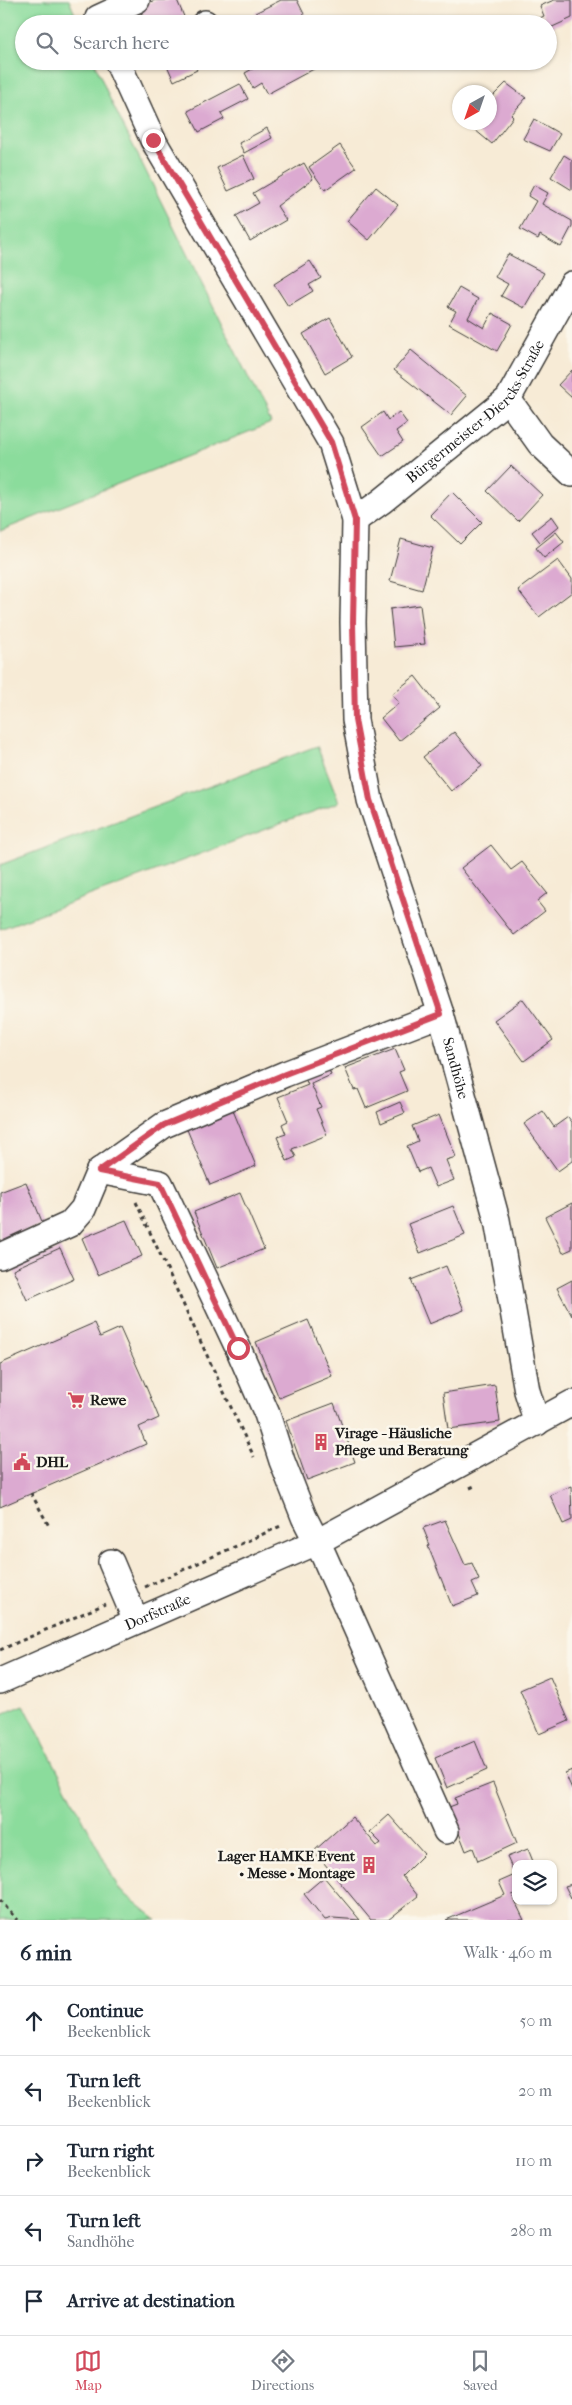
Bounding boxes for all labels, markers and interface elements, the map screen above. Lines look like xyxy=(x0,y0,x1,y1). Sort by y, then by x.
search box xyxy=(15,15,557,70)
icon: search xyxy=(33,29,61,57)
text: Search here xyxy=(73,32,169,54)
north arrow xyxy=(452,85,497,130)
route end xyxy=(142,129,165,152)
street label: Bürgermeister-Diercks-Straße xyxy=(402,336,548,487)
street label: Sandhöhe xyxy=(439,1035,473,1102)
route start xyxy=(227,1337,250,1360)
supermarket icon: Rewe xyxy=(66,1390,86,1410)
place label: Rewe xyxy=(90,1391,127,1409)
place label: Virage - Häusliche Pflege und Beratung xyxy=(334,1424,469,1459)
building icon: Virage - Häusliche Pflege und Beratung xyxy=(311,1432,331,1452)
public building icon: DHL xyxy=(12,1452,32,1472)
place label: DHL xyxy=(36,1453,69,1471)
street label: Dorfstraße xyxy=(122,1589,194,1634)
place label: Lager HAMKE Event • Messe • Montage xyxy=(218,1847,356,1882)
building icon: Lager HAMKE Event • Messe • Montage xyxy=(359,1855,379,1875)
map controls xyxy=(512,1860,557,1905)
button: layers xyxy=(512,1860,557,1905)
text: 6 min xyxy=(20,1941,72,1965)
text: Walk · 460 m xyxy=(464,1943,552,1962)
text: Continue xyxy=(67,2000,143,2022)
icon: ahead xyxy=(20,2007,48,2035)
text: 50 m xyxy=(520,2011,552,2030)
text: Beekenblick xyxy=(67,2022,151,2041)
text: Turn left xyxy=(67,2070,141,2092)
icon: left xyxy=(20,2077,48,2105)
text: 20 m xyxy=(518,2081,552,2100)
text: Beekenblick xyxy=(67,2092,151,2111)
text: Turn right xyxy=(67,2140,154,2162)
icon: right xyxy=(20,2147,48,2175)
text: 110 m xyxy=(515,2151,552,2170)
text: Beekenblick xyxy=(67,2162,151,2181)
text: Turn left xyxy=(67,2210,141,2232)
icon: left xyxy=(20,2217,48,2245)
text: 280 m xyxy=(510,2221,552,2240)
text: Sandhöhe xyxy=(67,2232,134,2251)
icon: arrive xyxy=(20,2287,48,2315)
text: Arrive at destination xyxy=(67,2290,235,2312)
tab: Map xyxy=(74,2347,102,2394)
tab: Directions xyxy=(251,2347,314,2394)
tab: Saved xyxy=(463,2347,498,2394)

